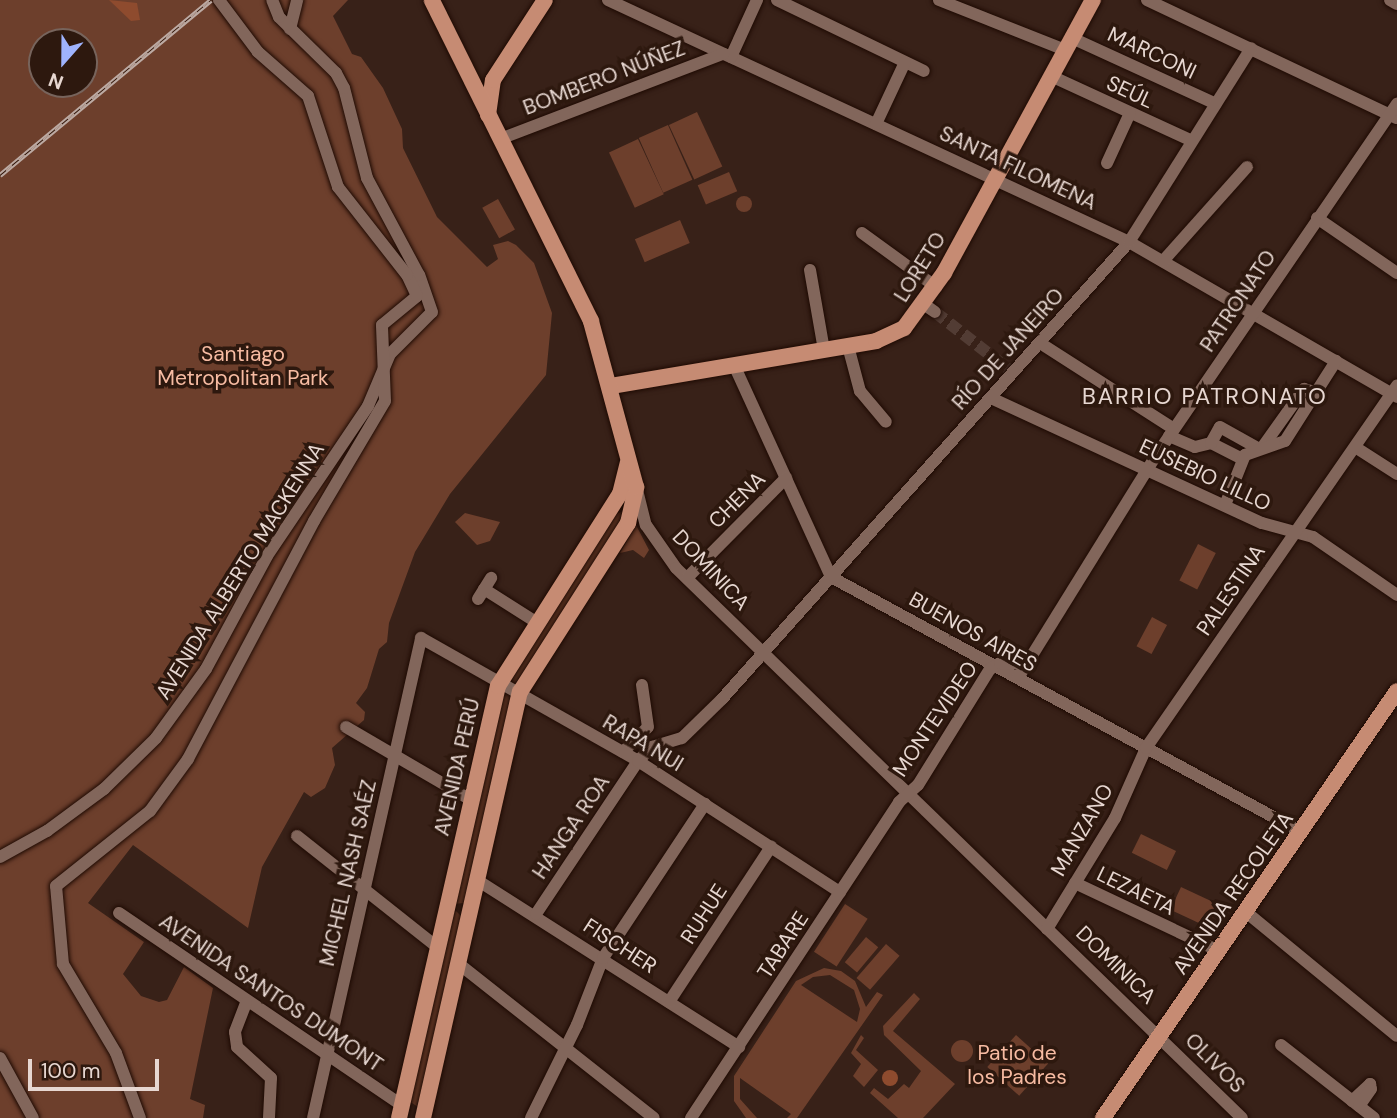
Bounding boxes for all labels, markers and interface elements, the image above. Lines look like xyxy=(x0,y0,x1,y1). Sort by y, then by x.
street label: MARCONI xyxy=(1104,22,1200,84)
north arrow xyxy=(28,28,98,98)
street label: BOMBERO NÚÑEZ xyxy=(519,36,689,120)
text: N xyxy=(45,67,67,95)
street label: SEÚL xyxy=(1103,70,1157,114)
street label: SANTA FILOMENA xyxy=(935,121,1101,215)
street label: LORETO xyxy=(889,227,951,307)
street label: PATRONATO xyxy=(1195,245,1281,357)
street label: RÍO DE JANEIRO xyxy=(947,283,1069,415)
park label: Santiago Metropolitan Park xyxy=(157,341,329,391)
district label: BARRIO PATRONATO xyxy=(1084,382,1326,410)
street label: EUSEBIO LILLO xyxy=(1135,434,1275,516)
street label: AVENIDA ALBERTO MACKENNA xyxy=(150,438,330,704)
street label: CHENA xyxy=(703,466,771,534)
street label: DOMINICA xyxy=(667,524,755,616)
street label: PALESTINA xyxy=(1191,540,1271,640)
street label: BUENOS AIRES xyxy=(905,587,1041,677)
street label: MONTEVIDEO xyxy=(887,657,983,781)
street label: AVENIDA PERÚ xyxy=(429,696,485,838)
street label: RAPA NUI xyxy=(598,709,688,777)
street label: HANGA ROA xyxy=(527,770,615,884)
street label: MICHEL NASH SAÉZ xyxy=(314,777,382,969)
street label: MANZANO xyxy=(1046,779,1118,881)
street label: AVENIDA RECOLETA xyxy=(1167,807,1299,979)
street label: LEZAETA xyxy=(1093,861,1179,921)
street label: RUHUE xyxy=(675,879,733,949)
street label: TABARE xyxy=(752,907,814,983)
street label: AVENIDA SANTOS DUMONT xyxy=(154,909,388,1077)
street label: FISCHER xyxy=(579,913,661,979)
street label: DOMINICA xyxy=(1071,921,1161,1009)
street label: OLIVOS xyxy=(1180,1028,1250,1098)
park label: Patio de los Padres xyxy=(967,1040,1067,1090)
scale bar xyxy=(32,1044,163,1088)
text: 100 m xyxy=(41,1057,101,1085)

